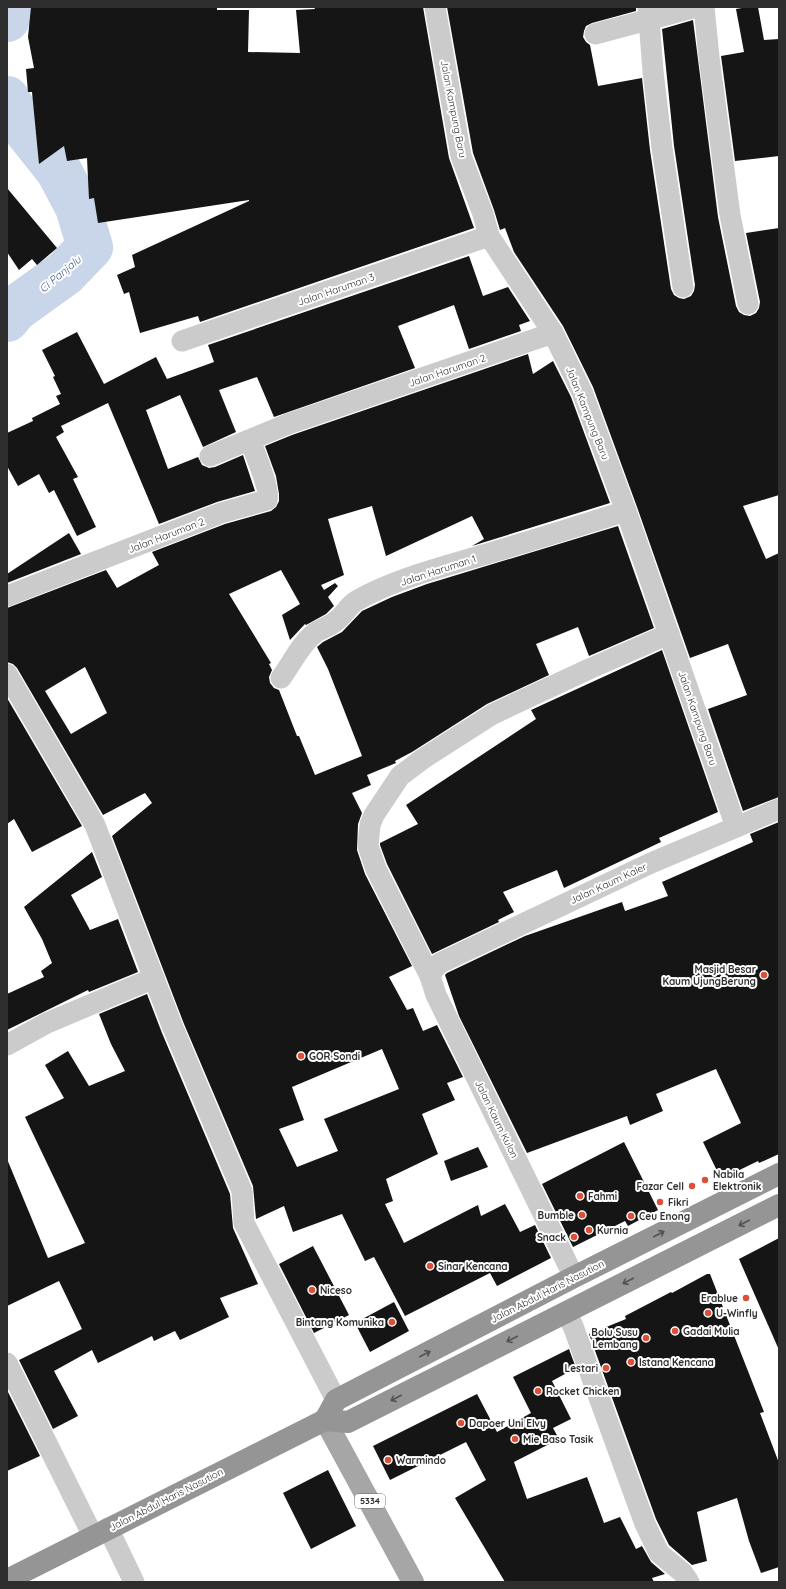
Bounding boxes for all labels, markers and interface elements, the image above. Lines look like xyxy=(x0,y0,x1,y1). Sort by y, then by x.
street label: Jalan Kampung Baru xyxy=(438,59,469,159)
water label: Ci Panjalu xyxy=(36,252,84,296)
street label: Jalan Haruman 3 xyxy=(296,270,376,309)
street label: Jalan Haruman 2 xyxy=(407,351,488,390)
street label: Jalan Kampung Baru xyxy=(563,365,612,462)
street label: Jalan Haruman 2 xyxy=(126,515,207,556)
street label: Jalan Haruman 1 xyxy=(399,552,478,589)
street label: Jalan Kampung Baru xyxy=(675,669,720,767)
street label: Jalan Kaum Kaler xyxy=(568,860,649,907)
place label: Masjid Besar Kaum UjungBerung xyxy=(662,963,757,988)
marker: Masjid Besar Kaum UjungBerung xyxy=(759,970,769,980)
place label: GOR Sondi xyxy=(309,1050,360,1063)
marker: GOR Sondi xyxy=(296,1051,306,1061)
street label: Jalan Kaum Kulon xyxy=(472,1078,521,1160)
place label: Nabila Elektronik xyxy=(713,1168,762,1193)
marker: Nabila Elektronik xyxy=(700,1175,710,1185)
place label: Fazar Cell xyxy=(636,1180,684,1193)
marker: Fazar Cell xyxy=(687,1181,697,1191)
place label: Fahmi xyxy=(588,1190,617,1203)
marker: Fahmi xyxy=(575,1191,585,1201)
place label: Fikri xyxy=(668,1196,688,1209)
marker: Fikri xyxy=(655,1197,665,1207)
place label: Bumble xyxy=(538,1209,574,1222)
marker: Bumble xyxy=(577,1210,587,1220)
place label: Ceu Enong xyxy=(639,1210,690,1223)
marker: Ceu Enong xyxy=(626,1211,636,1221)
one-way arrow xyxy=(738,1219,750,1227)
place label: Kurnia xyxy=(597,1224,628,1237)
marker: Kurnia xyxy=(584,1225,594,1235)
one-way arrow xyxy=(652,1230,664,1238)
place label: Snack xyxy=(537,1231,566,1244)
marker: Snack xyxy=(569,1232,579,1242)
street label: Jalan Abdul Haris Nasution xyxy=(488,1257,606,1326)
place label: Sinar Kencana xyxy=(438,1260,508,1273)
marker: Sinar Kencana xyxy=(425,1261,435,1271)
one-way arrow xyxy=(622,1278,634,1285)
place label: Niceso xyxy=(320,1284,352,1297)
marker: Niceso xyxy=(307,1285,317,1295)
place label: Erablue xyxy=(701,1292,738,1305)
marker: Erablue xyxy=(741,1293,751,1303)
place label: U-Winfly xyxy=(716,1307,758,1320)
marker: U-Winfly xyxy=(703,1308,713,1318)
place label: Bintang Komunika xyxy=(296,1316,384,1329)
marker: Bintang Komunika xyxy=(387,1317,397,1327)
place label: Gadai Mulia xyxy=(683,1325,740,1338)
place label: Bolu Susu Lembang xyxy=(591,1326,638,1351)
marker: Gadai Mulia xyxy=(670,1326,680,1336)
marker: Bolu Susu Lembang xyxy=(641,1333,651,1343)
one-way arrow xyxy=(506,1336,518,1344)
one-way arrow xyxy=(419,1350,431,1357)
place label: Istana Kencana xyxy=(639,1356,714,1369)
marker: Istana Kencana xyxy=(626,1357,636,1367)
place label: Lestari xyxy=(565,1362,598,1375)
marker: Lestari xyxy=(601,1363,611,1373)
place label: Rocket Chicken xyxy=(546,1385,620,1398)
marker: Rocket Chicken xyxy=(533,1386,543,1396)
one-way arrow xyxy=(390,1395,402,1402)
place label: Dapoer Uni Elvy xyxy=(469,1417,546,1430)
marker: Dapoer Uni Elvy xyxy=(456,1418,466,1428)
place label: Mie Baso Tasik xyxy=(523,1433,594,1446)
marker: Mie Baso Tasik xyxy=(510,1434,520,1444)
place label: Warmindo xyxy=(396,1454,446,1467)
marker: Warmindo xyxy=(383,1455,393,1465)
street label: Jalan Abdul Haris Nasution xyxy=(107,1465,225,1534)
road number: 5334 xyxy=(355,1494,385,1508)

